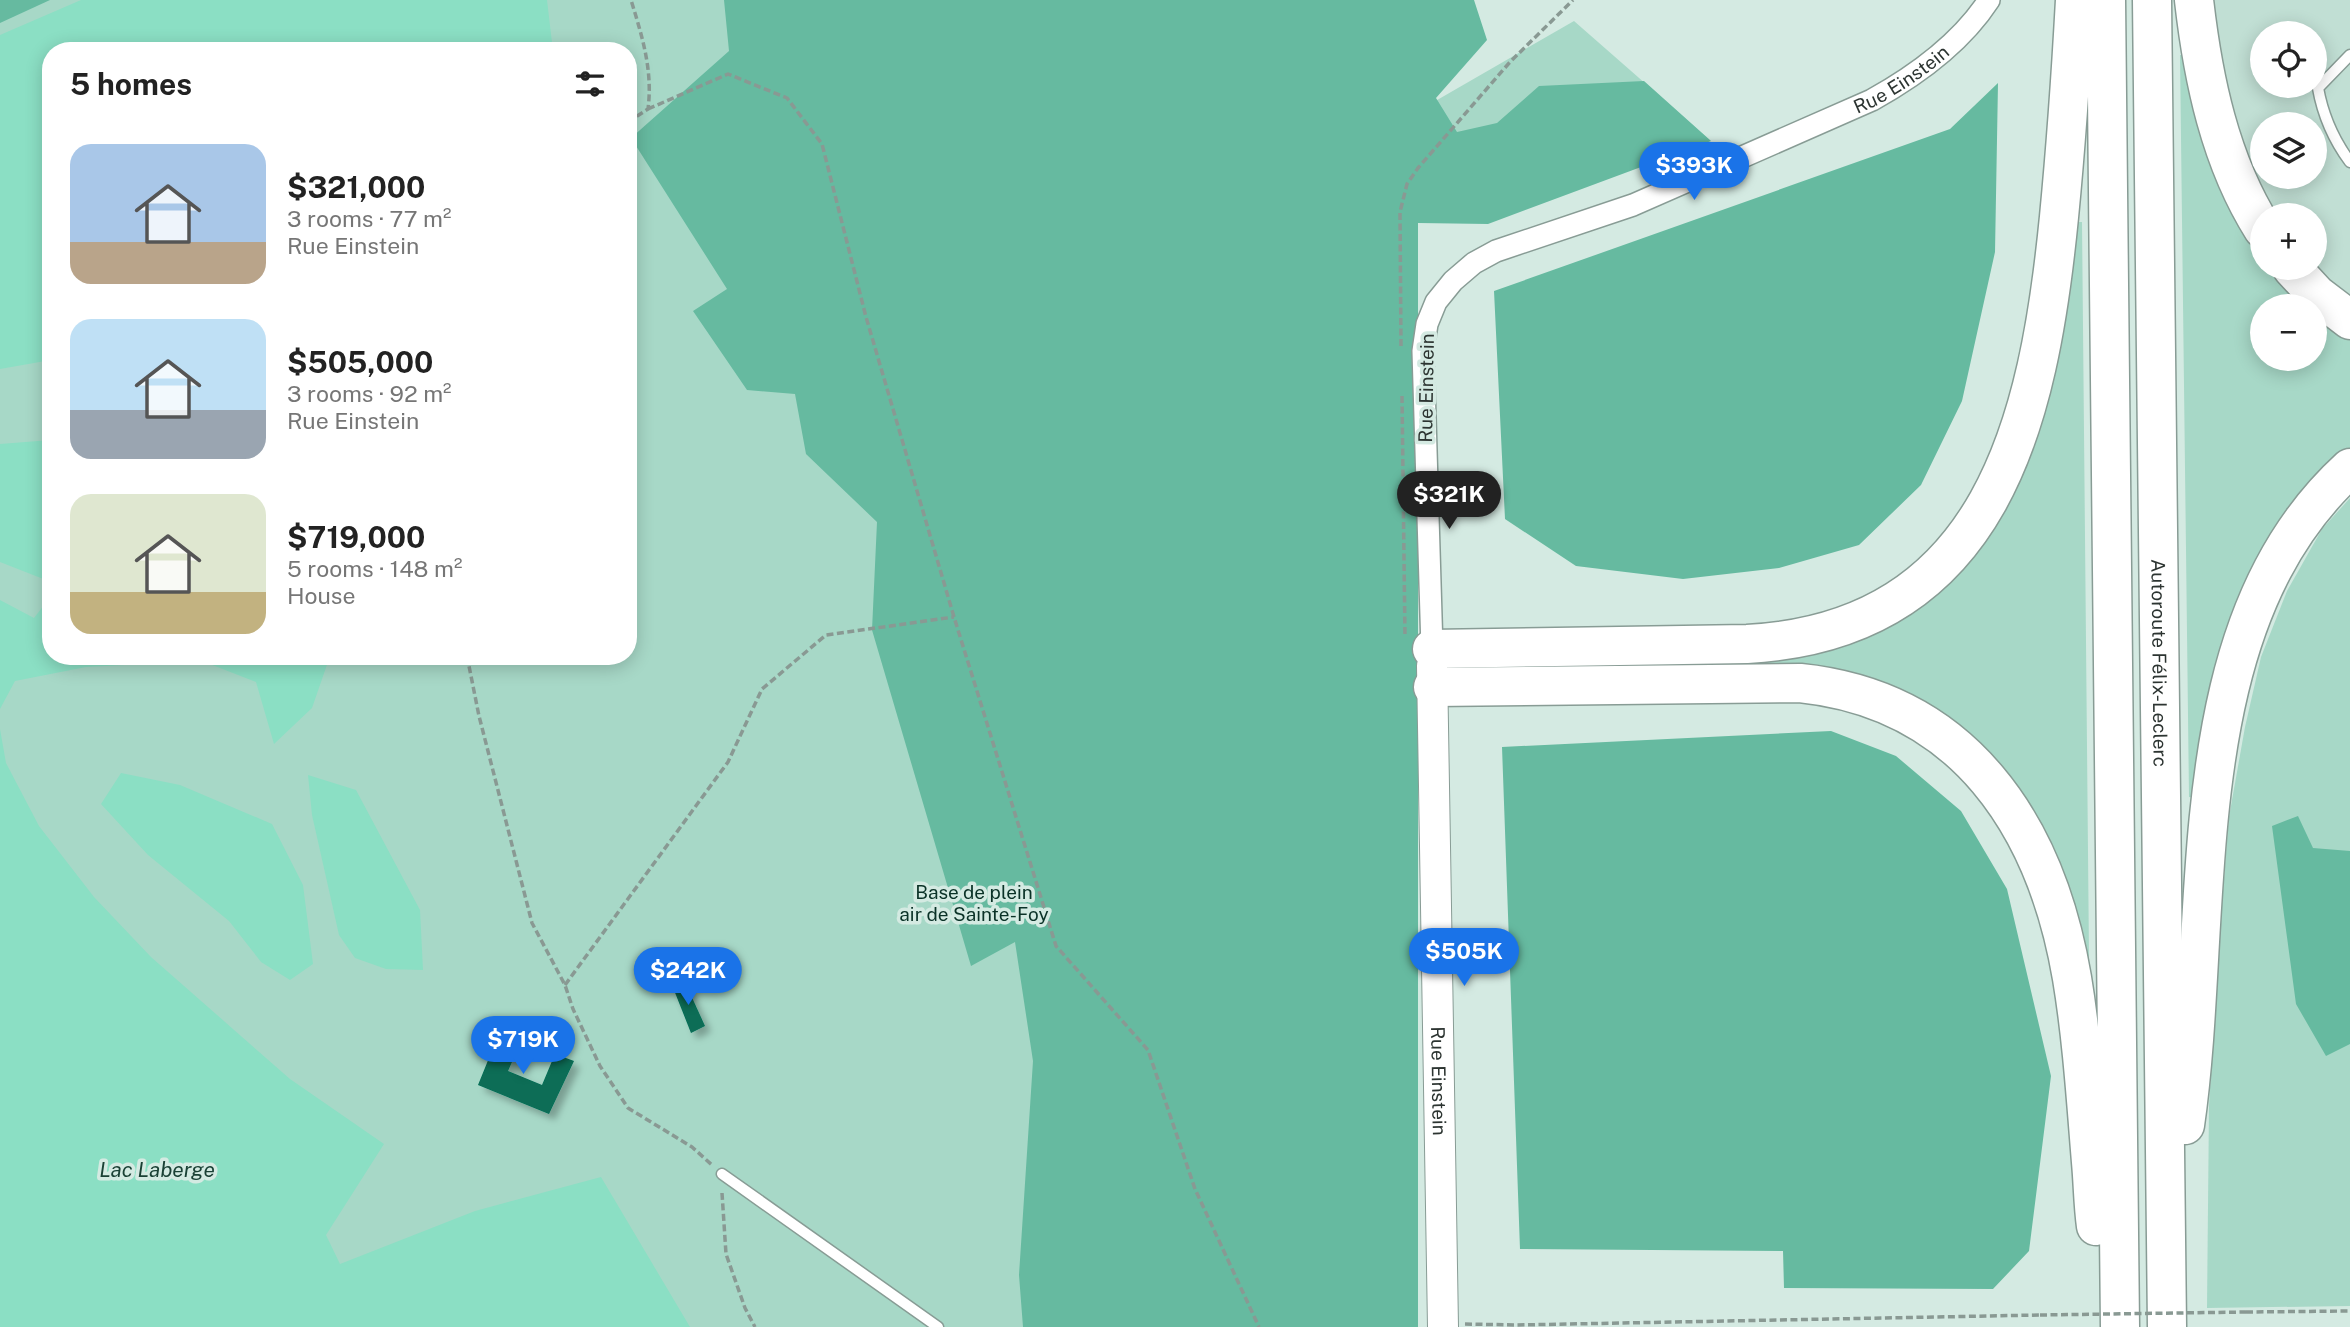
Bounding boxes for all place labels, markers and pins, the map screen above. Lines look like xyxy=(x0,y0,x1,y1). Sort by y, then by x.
pin: $393K xyxy=(1645,142,1743,202)
pin: $321K xyxy=(1400,472,1498,531)
pin: $505K xyxy=(1415,928,1513,988)
pin: $242K xyxy=(639,948,737,1007)
pin: $719K xyxy=(474,1016,572,1076)

